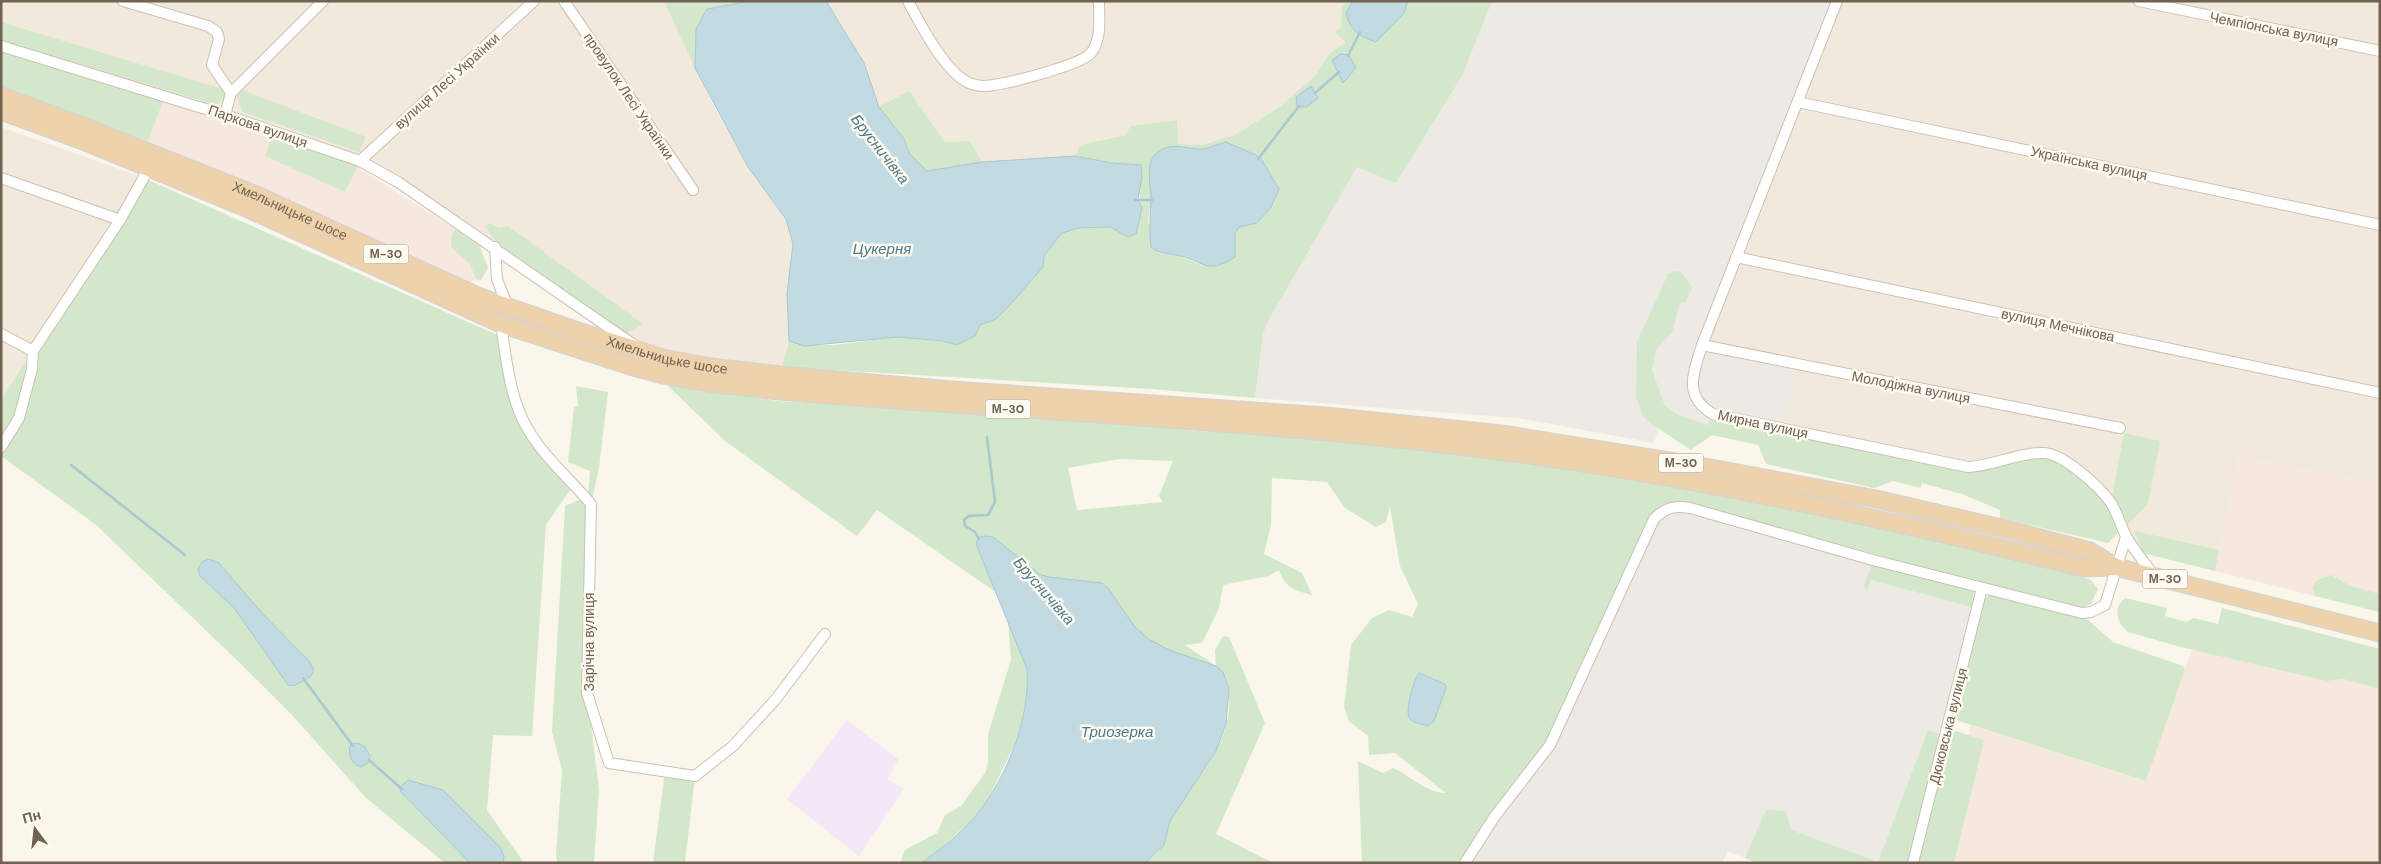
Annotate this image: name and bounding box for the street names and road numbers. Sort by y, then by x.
street label: Чемпіонська вулиця [2208,8,2340,50]
street label: вулиця Лесі Українки [391,29,503,133]
street label: провулок Лесі Українки [580,29,678,163]
street label: Паркова вулиця [206,101,310,151]
street label: Українська вулиця [2029,142,2149,184]
street label: Хмельницьке шосе [230,177,351,244]
road number: М-30 [364,244,408,264]
street label: вулиця Мечнікова [2000,304,2117,346]
street label: Хмельницьке шосе [604,332,729,378]
street label: Молодіжна вулиця [1850,367,1972,407]
road number: М-30 [986,399,1030,418]
street label: Мирна вулиця [1716,406,1810,442]
road number: М-30 [1658,453,1704,472]
road number: М-30 [2142,570,2188,588]
street label: Зарічна вулиця [580,592,598,692]
street label: Дюковська вулиця [1925,666,1971,786]

